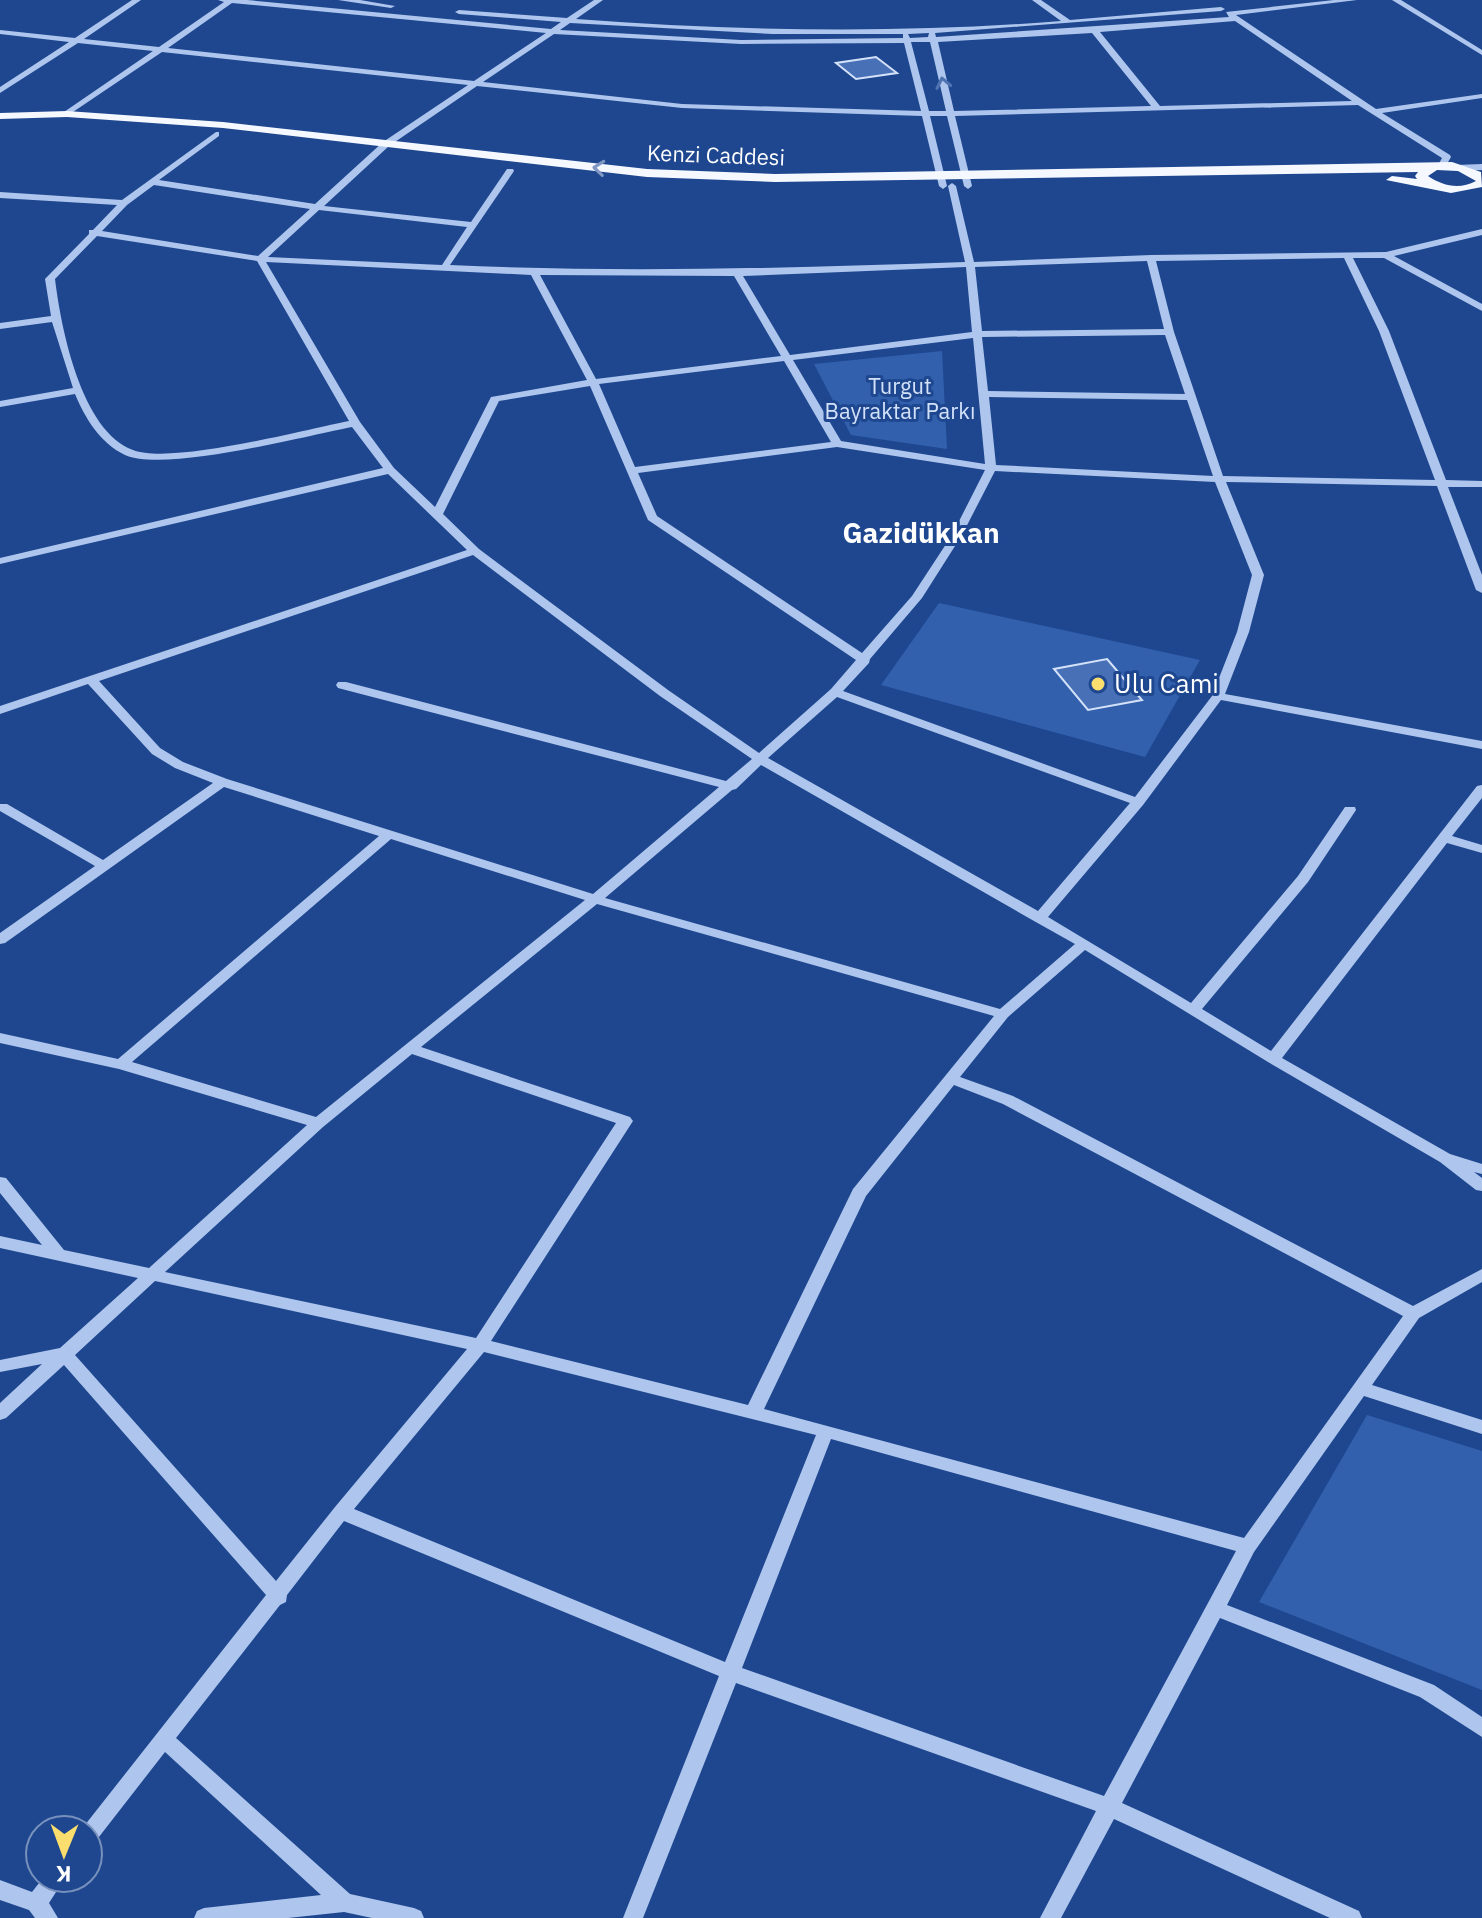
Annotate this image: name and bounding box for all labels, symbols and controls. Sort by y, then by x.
one-way arrow [935,76,952,90]
street label: Kenzi Caddesi [646,138,786,171]
one-way arrow [592,159,605,176]
park label: Turgut Bayraktar Parkı [825,371,975,425]
district label: Gazidükkan [842,514,1000,551]
place label: Ulu Cami [1114,666,1219,700]
marker: Ulu Cami [1089,675,1107,693]
north arrow [24,1814,104,1894]
text: K [55,1860,72,1889]

